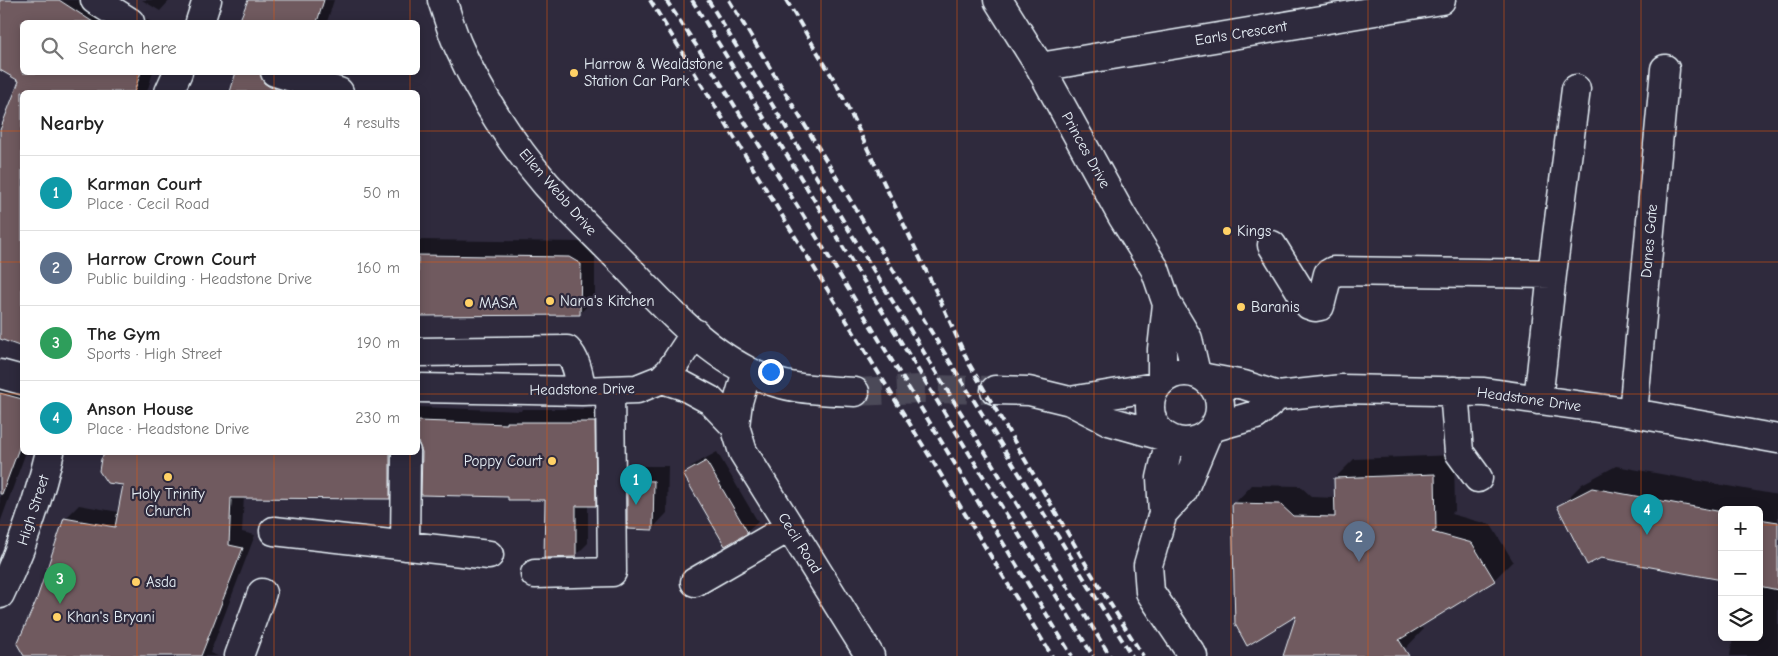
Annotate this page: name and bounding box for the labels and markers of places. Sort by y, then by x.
place label: Harrow & Wealdstone Station Car Park [584,55,724,90]
marker: Harrow & Wealdstone Station Car Park [568,67,580,79]
place label: Kings [1237,222,1271,240]
marker: Kings [1221,225,1233,237]
place label: Nana's Kitchen [560,292,655,310]
place label: MASA [479,294,518,312]
marker: Nana's Kitchen [544,295,556,307]
marker: MASA [463,297,475,309]
place label: Baranis [1251,298,1299,316]
marker: Baranis [1235,301,1247,313]
place label: Poppy Court [464,452,543,470]
marker: Poppy Court [546,455,558,467]
pin: 1 [620,464,652,505]
marker: Holy Trinity Church [162,471,174,483]
place label: Holy Trinity Church [131,485,205,520]
pin: 4 [1631,494,1663,535]
pin: 2 [1343,521,1375,562]
pin: 3 [44,563,76,604]
place label: Asda [146,573,177,591]
marker: Asda [130,576,142,588]
place label: Khan's Bryani [67,608,155,626]
marker: Khan's Bryani [51,611,63,623]

